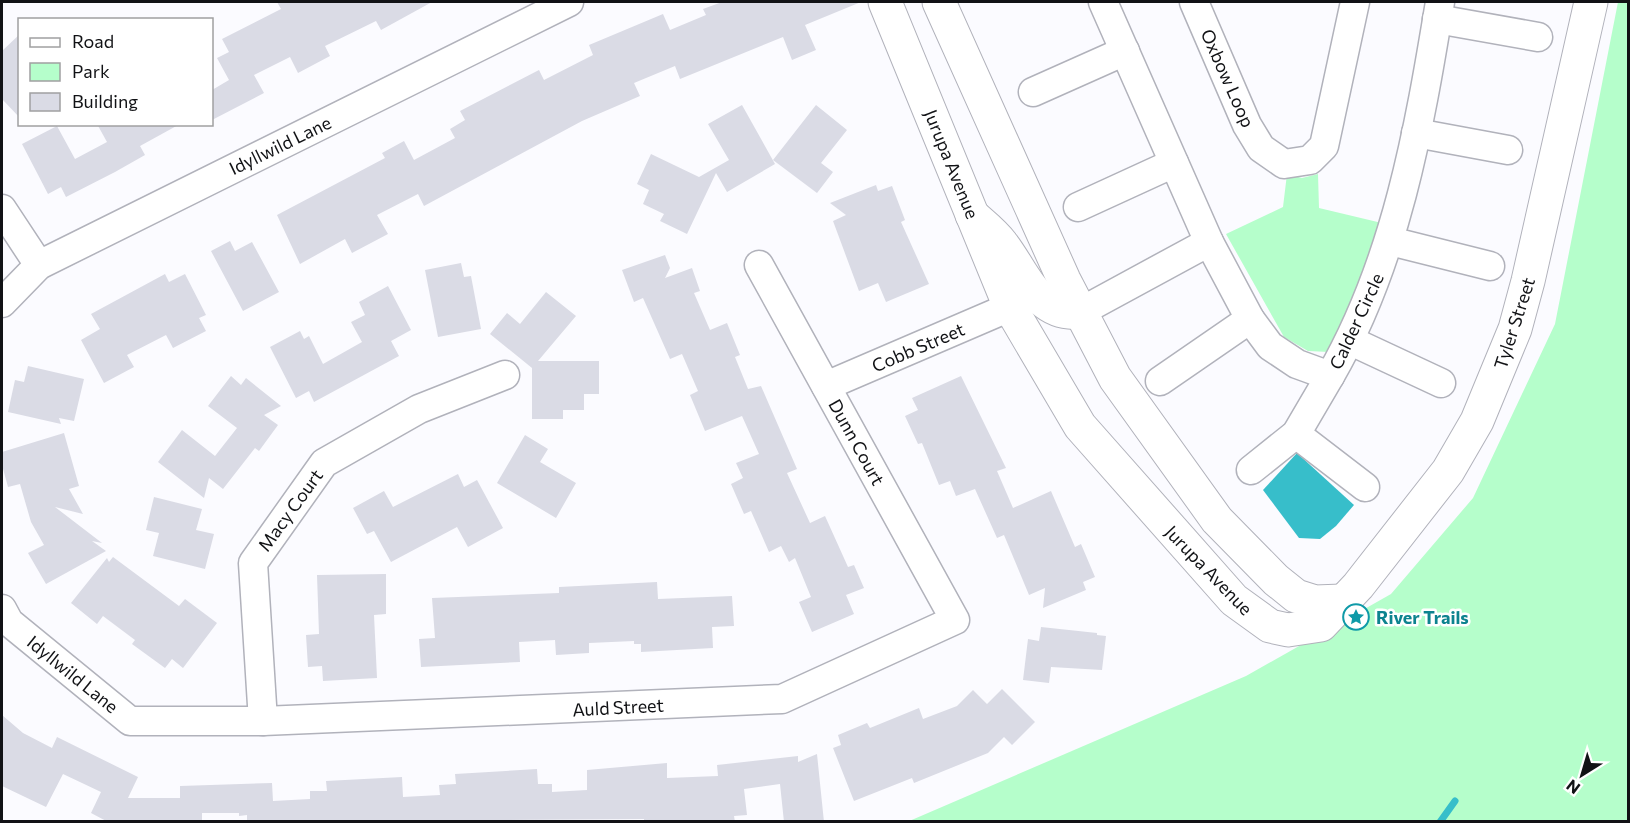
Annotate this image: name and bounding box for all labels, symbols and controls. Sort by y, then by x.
legend [18,18,213,126]
street label: Oxbow Loop [1196,25,1260,131]
text: Road [72,30,114,52]
text: Park [72,60,110,82]
text: Building [72,90,138,112]
street label: Jurupa Avenue [920,106,984,222]
street label: Idyllwild Lane [225,111,335,179]
street label: Calder Circle [1324,269,1388,373]
street label: Tyler Street [1489,274,1539,372]
street label: Cobb Street [868,318,968,376]
street label: Dunn Court [824,395,890,489]
street label: Macy Court [253,465,327,555]
street label: Jurupa Avenue [1161,521,1257,619]
place icon: River Trails [1341,602,1371,632]
place label: River Trails [1376,606,1469,628]
street label: Idyllwild Lane [23,631,123,717]
street label: Auld Street [572,694,664,720]
north arrow [1552,745,1612,805]
text: N [1562,776,1583,799]

